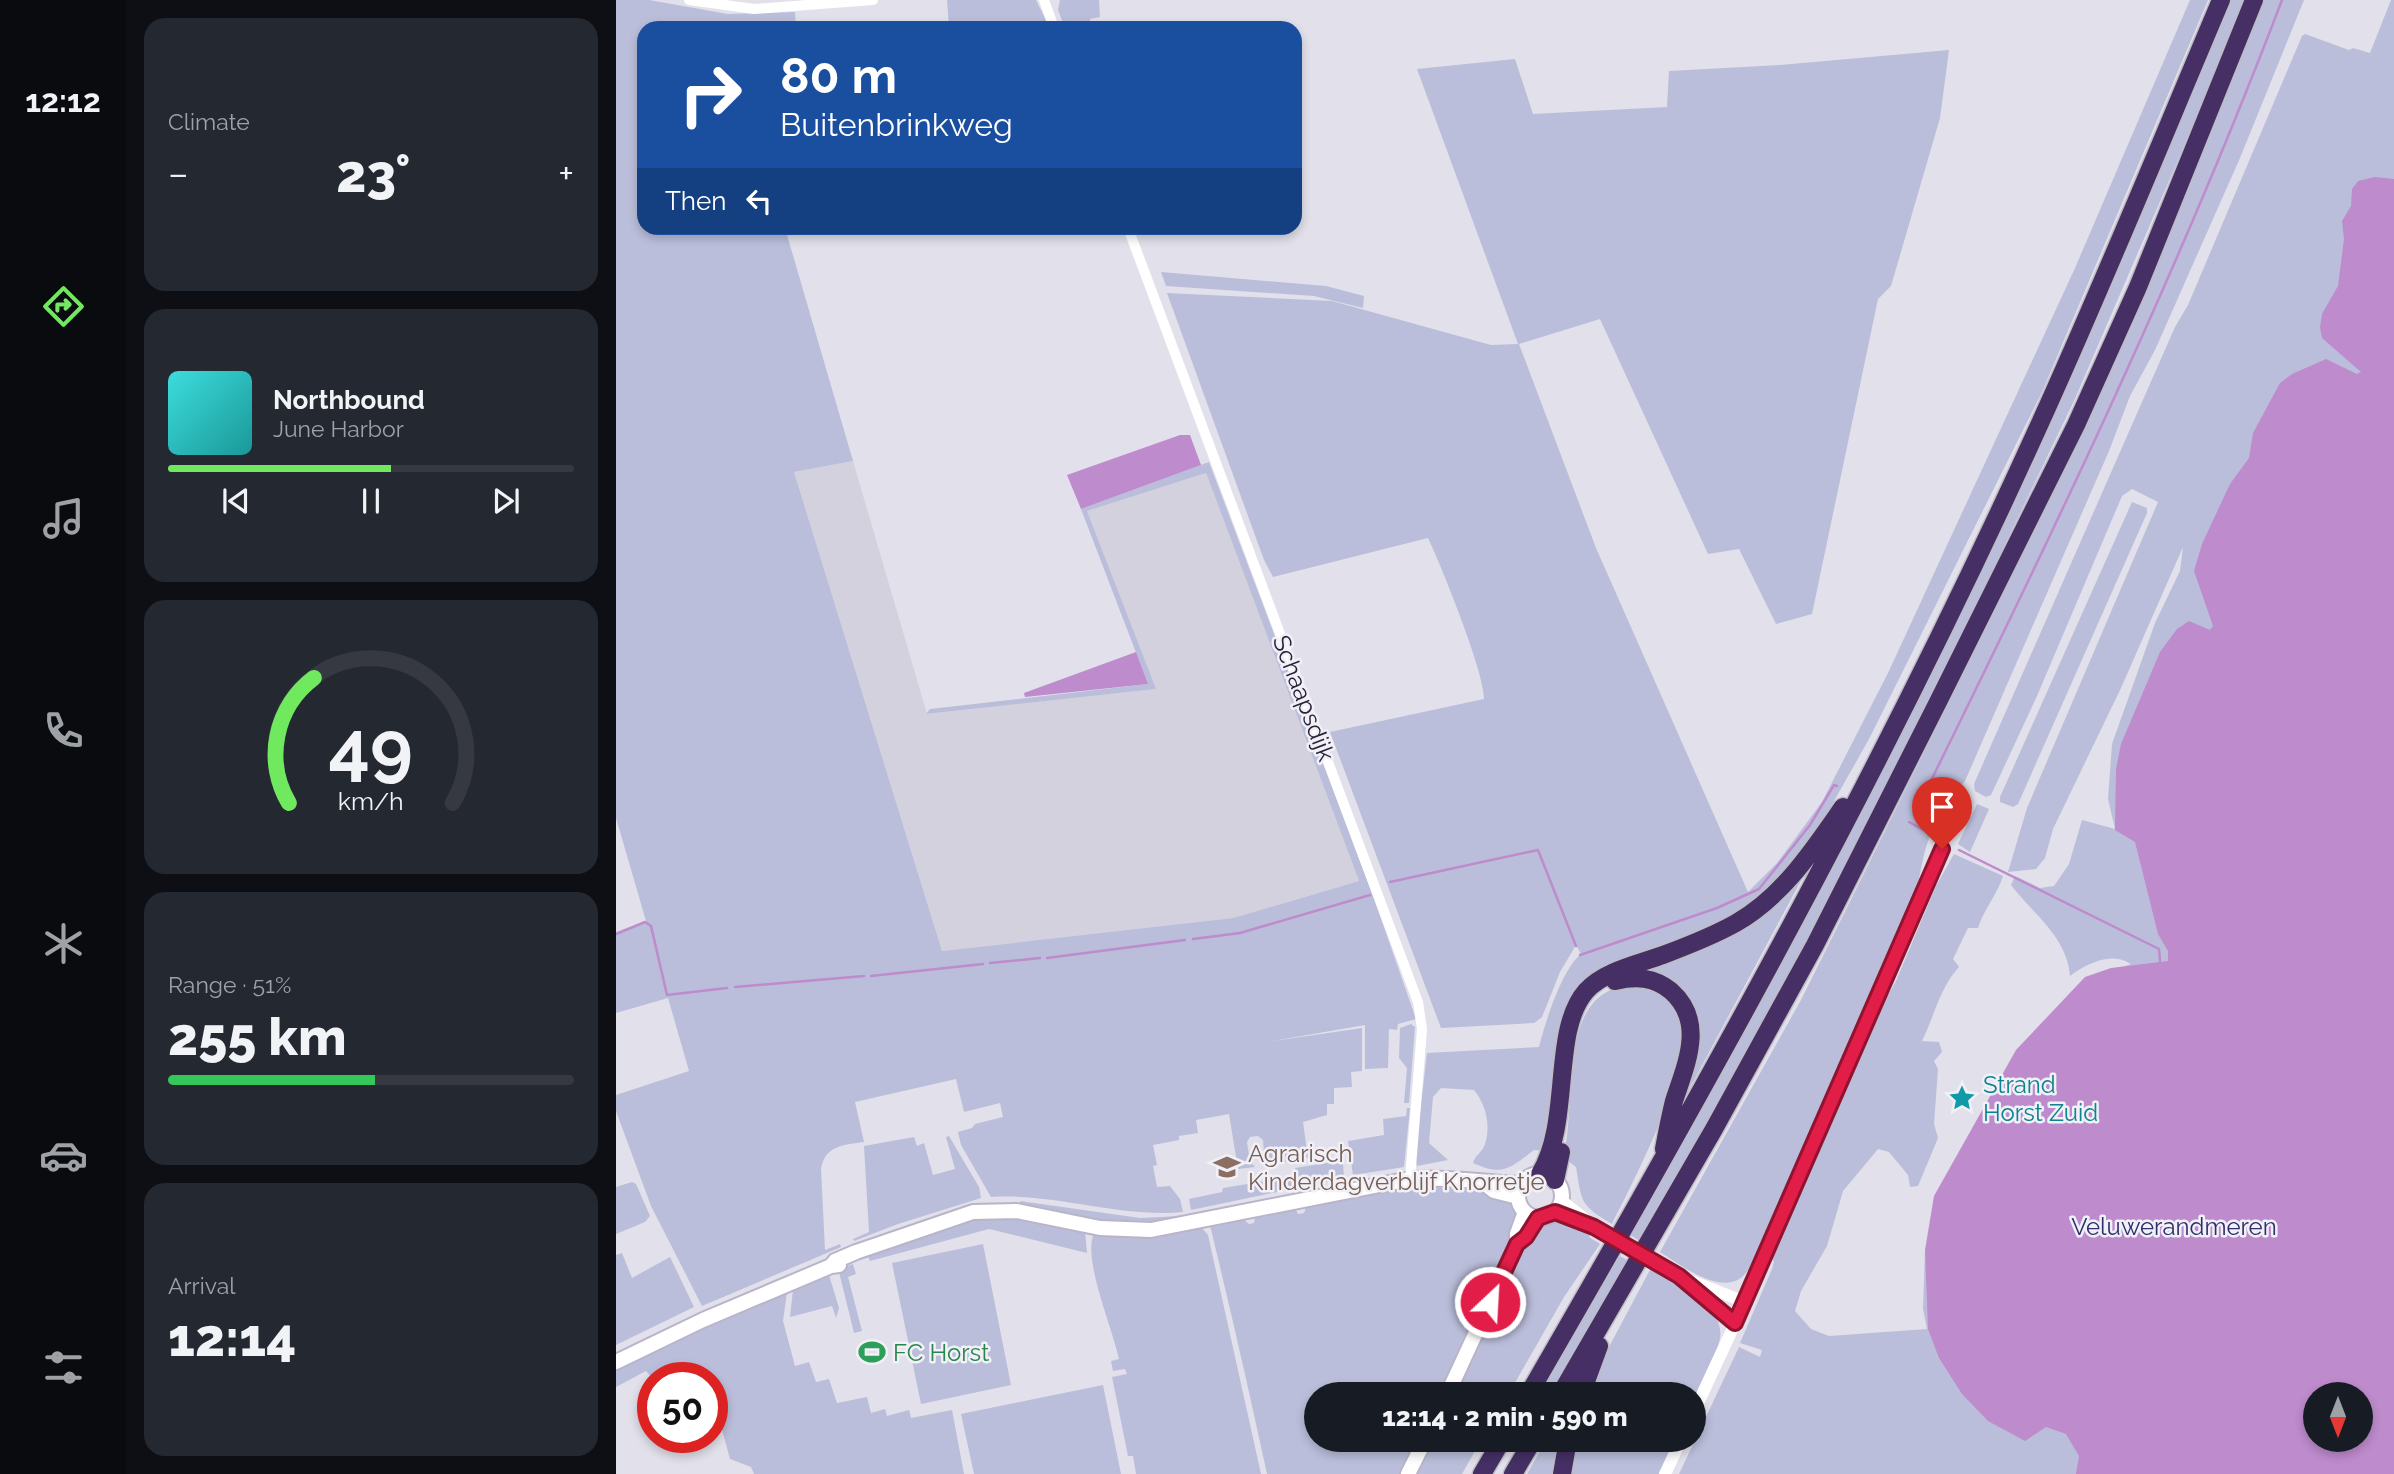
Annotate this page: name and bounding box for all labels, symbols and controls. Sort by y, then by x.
text: 80 m [780,47,897,104]
icon: right [665,49,756,140]
text: 12:12 [25,82,101,119]
text: Buitenbrinkweg [780,106,1013,143]
text: Climate [168,108,250,135]
text: 23° [336,143,410,204]
text: − [168,151,188,196]
text: + [558,151,574,196]
icon: left [740,182,778,220]
text: Then [665,186,726,216]
icon: directions [39,282,88,331]
text: Northbound [273,385,425,415]
text: June Harbor [273,415,404,442]
icon: previous [217,482,255,520]
icon: pause [352,482,390,520]
icon: next [487,482,525,520]
icon: music [39,494,88,543]
street label: Schaapsdijk [1267,631,1341,765]
text: 49 [329,705,413,790]
icon: phone [39,706,88,755]
pin [1912,777,1972,849]
text: km/h [338,786,404,816]
icon: arrive [1923,788,1961,826]
icon: climate [39,919,88,968]
text: Range · 51% [168,971,291,998]
text: 255 km [168,1006,347,1067]
place label: Strand Horst Zuid [1983,1070,2098,1127]
place icon: Strand Horst Zuid [1947,1083,1977,1113]
icon: car [39,1131,88,1180]
place label: Agrarisch Kinderdagverblijf Knorretje [1248,1139,1545,1196]
school or university icon: Agrarisch Kinderdagverblijf Knorretje [1212,1152,1242,1182]
park label: Veluwerandmeren [2071,1212,2277,1241]
position arrow [1453,1265,1527,1339]
text: Arrival [168,1272,235,1299]
text: 12:14 [168,1307,296,1368]
sports icon: FC Horst [857,1337,887,1367]
place label: FC Horst [893,1338,989,1367]
icon: filters [39,1343,88,1392]
speed limit sign: 50 [637,1362,728,1453]
north arrow [2303,1382,2373,1452]
map controls [2303,1382,2373,1452]
text: 12:14 · 2 min · 590 m [1382,1402,1628,1432]

